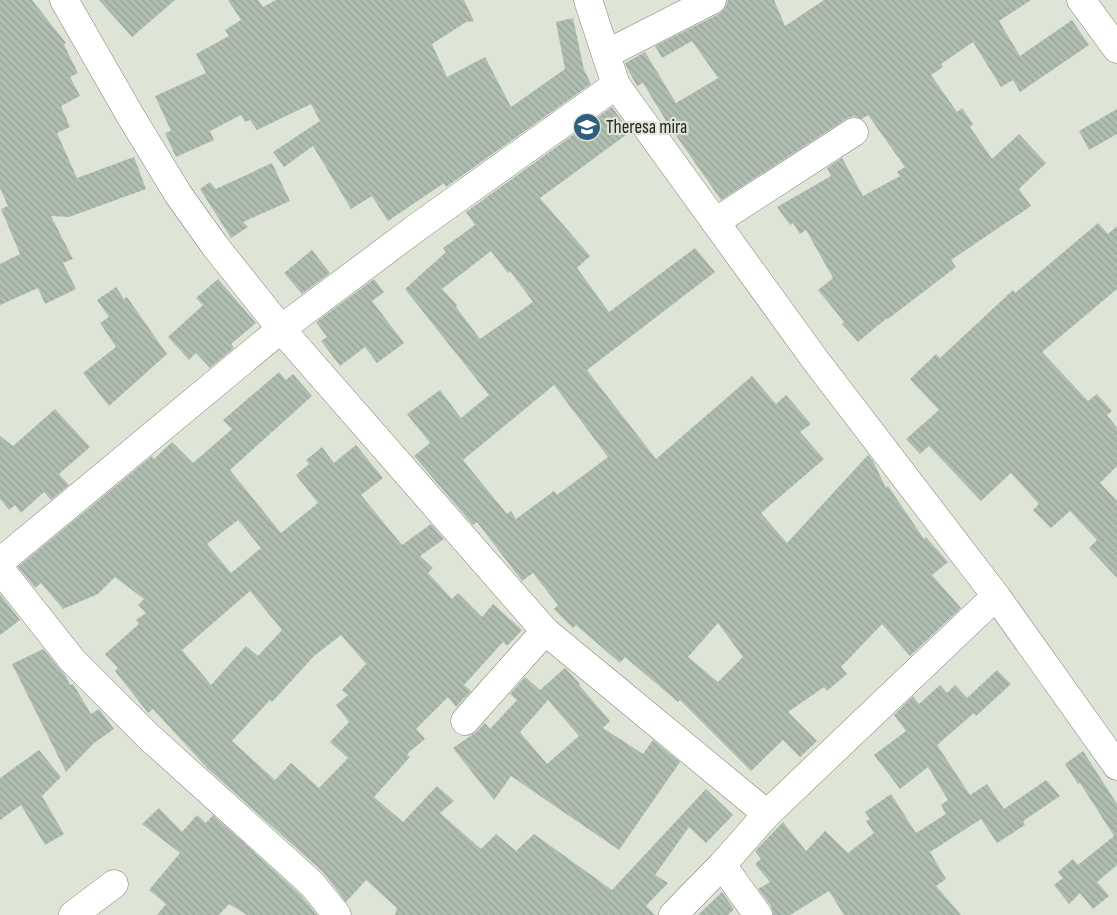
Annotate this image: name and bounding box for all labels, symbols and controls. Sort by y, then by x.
school or university icon: Theresa mira [572,112,602,142]
place label: Theresa mira [606,116,687,139]

